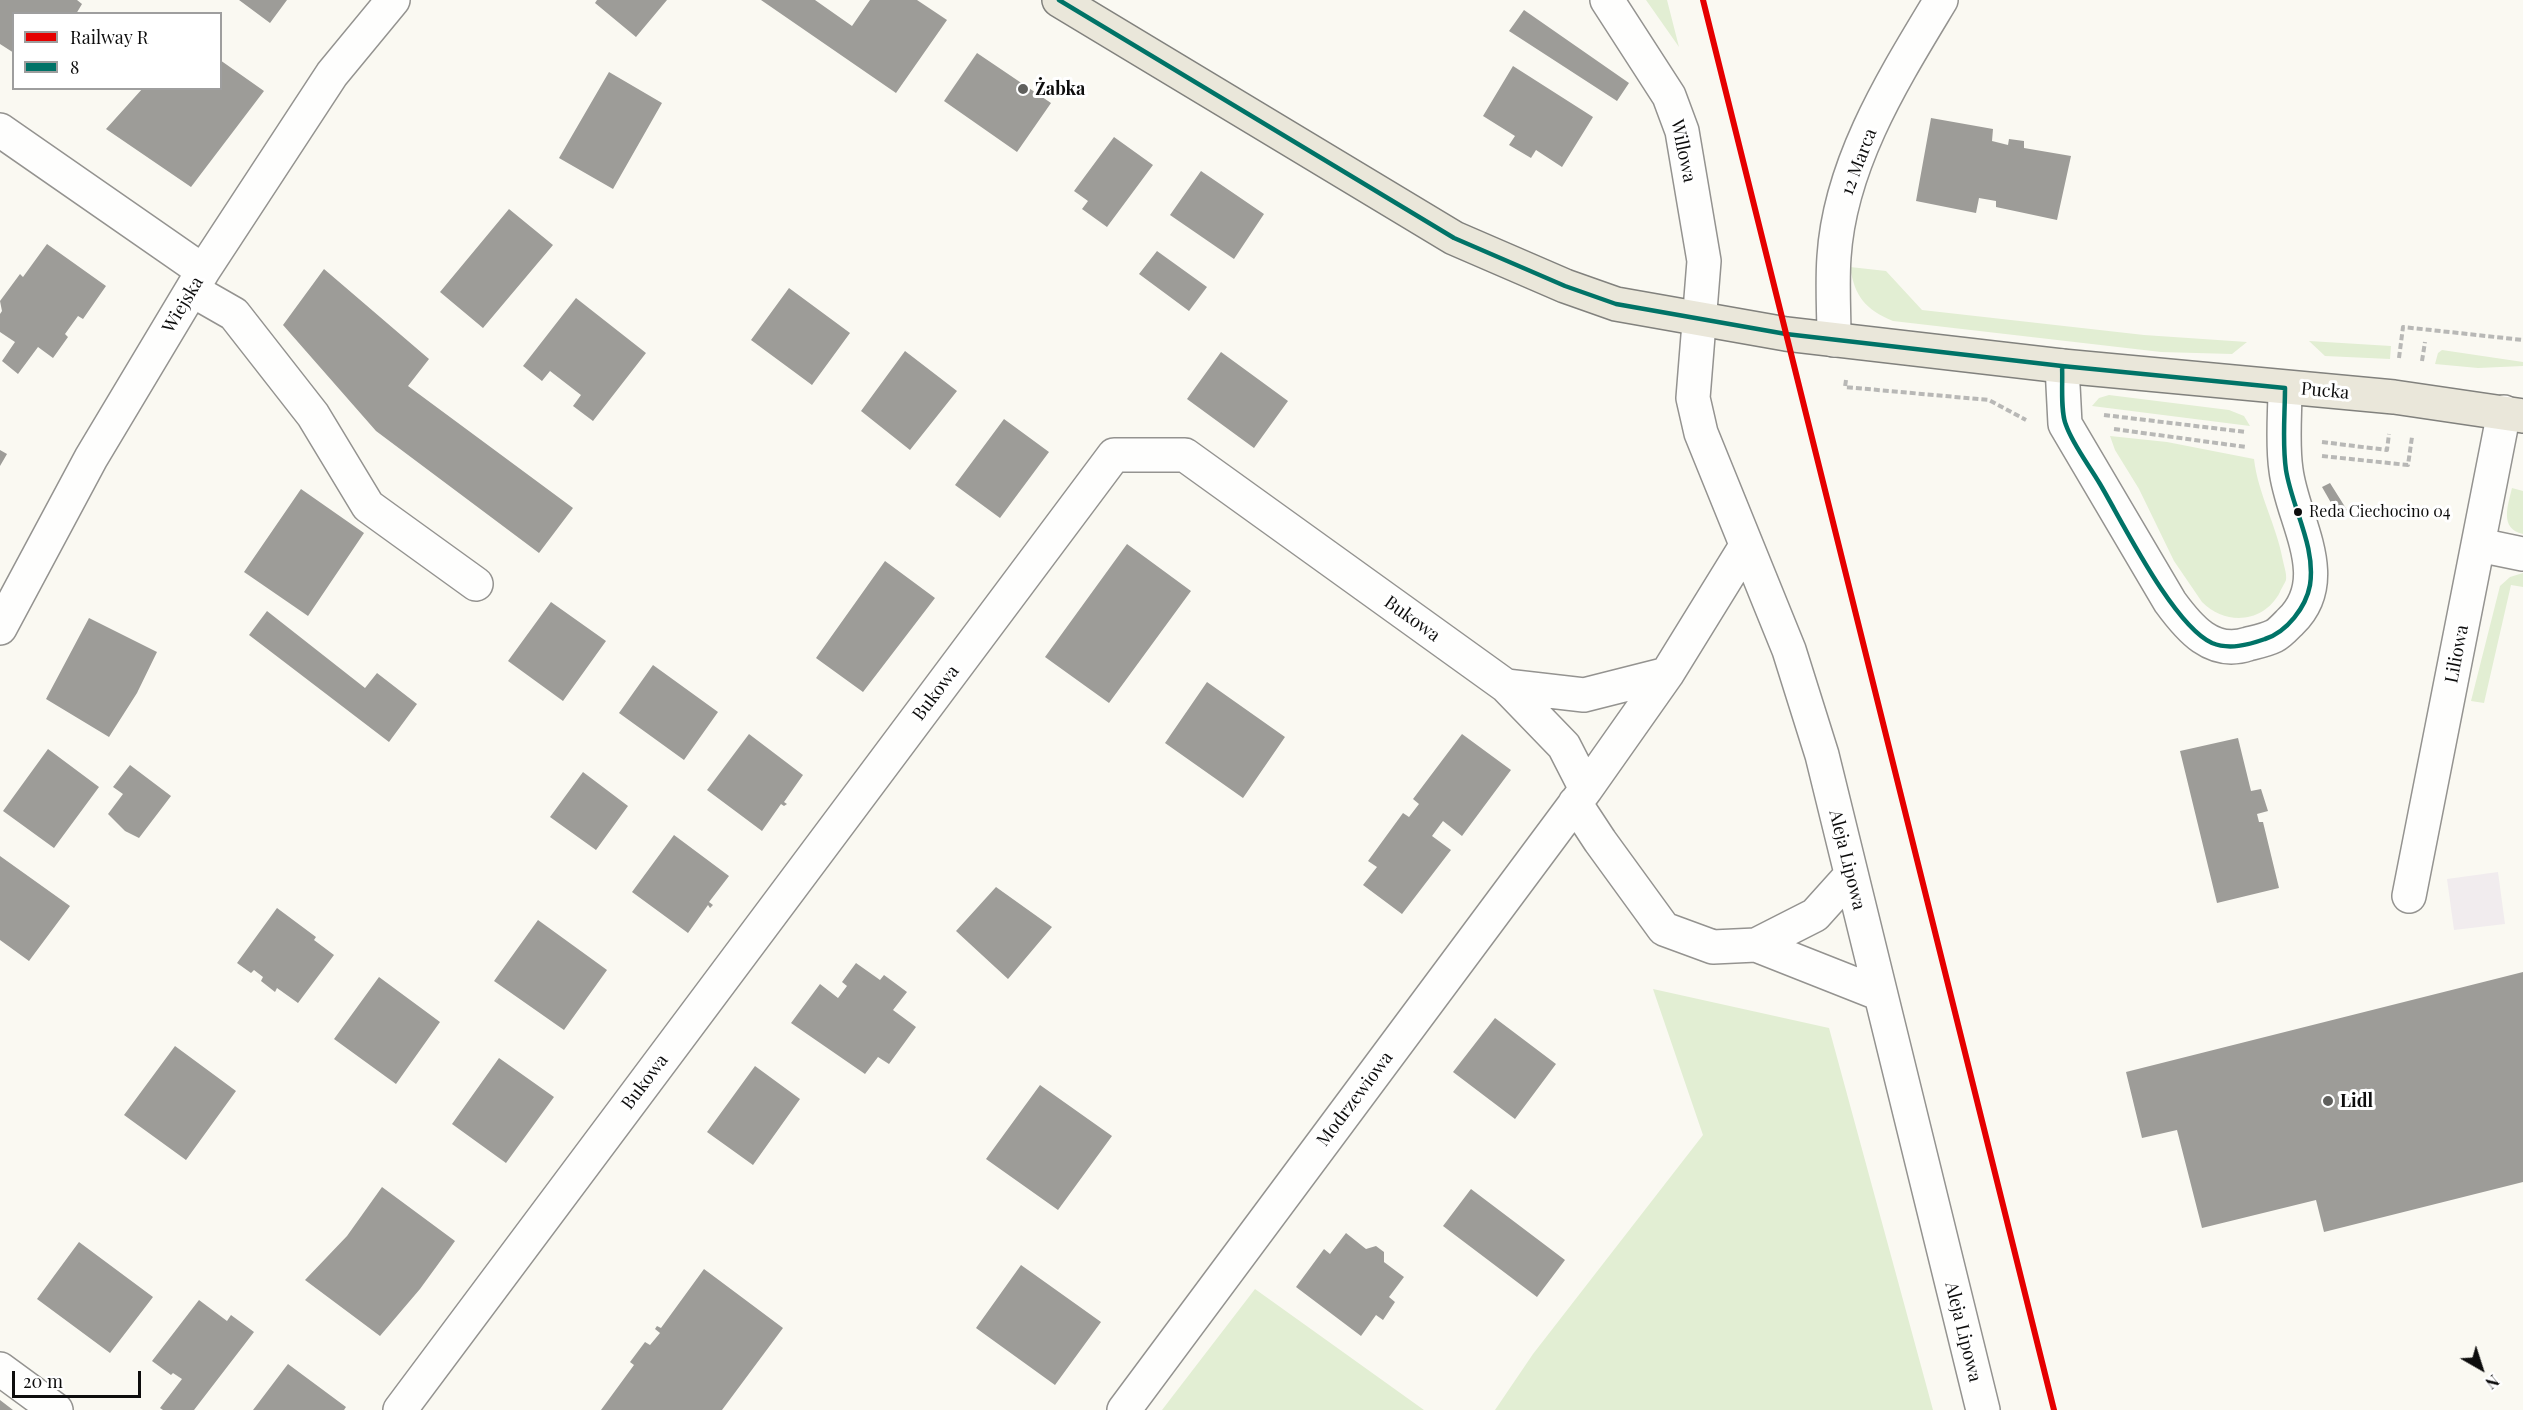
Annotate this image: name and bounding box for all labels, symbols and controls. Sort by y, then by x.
legend [12,12,222,90]
text: Railway R [70,25,148,49]
text: 8 [70,55,79,79]
place label: Żabka [1035,78,1085,100]
marker: Żabka [1016,82,1030,96]
street label: Willowa [1666,118,1700,184]
street label: 12 Marca [1836,126,1882,198]
street label: Wiejska [158,273,208,337]
street label: Pucka [2300,378,2350,404]
place label: Reda Ciechocino 04 [2309,502,2451,522]
marker: Reda Ciechocino 04 [2292,506,2304,518]
street label: Bukowa [1380,592,1444,646]
street label: Liliowa [2441,623,2473,685]
street label: Bukowa [908,661,964,725]
street label: Aleja Lipowa [1824,808,1870,912]
street label: Modrzewiowa [1312,1047,1398,1151]
street label: Bukowa [617,1050,673,1114]
place label: Lidl [2340,1090,2373,1112]
marker: Lidl [2321,1094,2335,1108]
street label: Aleja Lipowa [1940,1280,1986,1384]
north arrow [2451,1338,2511,1398]
scale bar [15,1359,144,1397]
text: 20 m [23,1369,63,1393]
text: N [2482,1371,2504,1394]

